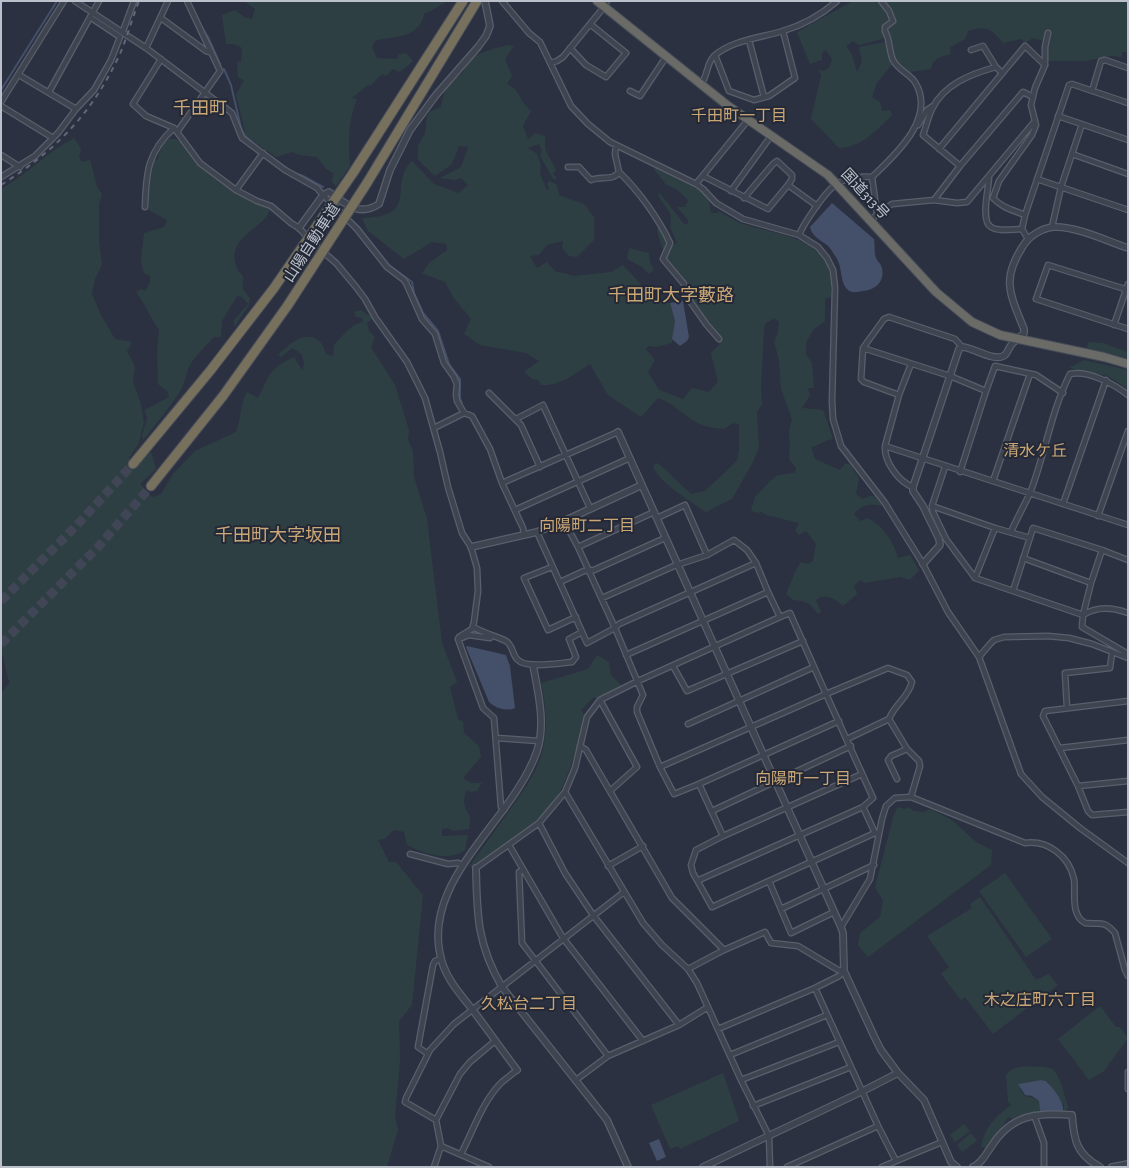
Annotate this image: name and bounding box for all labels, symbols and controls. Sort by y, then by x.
district label: 千田町 [173,98,227,120]
district label: 千田町一丁目 [691,106,787,126]
street label: 国道313号 [837,165,893,223]
street label: 山陽自動車道 [280,200,344,286]
district label: 千田町大字藪路 [608,285,734,307]
district label: 清水ケ丘 [1003,441,1067,461]
district label: 向陽町二丁目 [539,516,635,536]
district label: 千田町大字坂田 [215,525,341,547]
district label: 向陽町一丁目 [755,769,851,789]
district label: 木之庄町六丁目 [984,990,1096,1010]
district label: 久松台二丁目 [481,994,577,1014]

